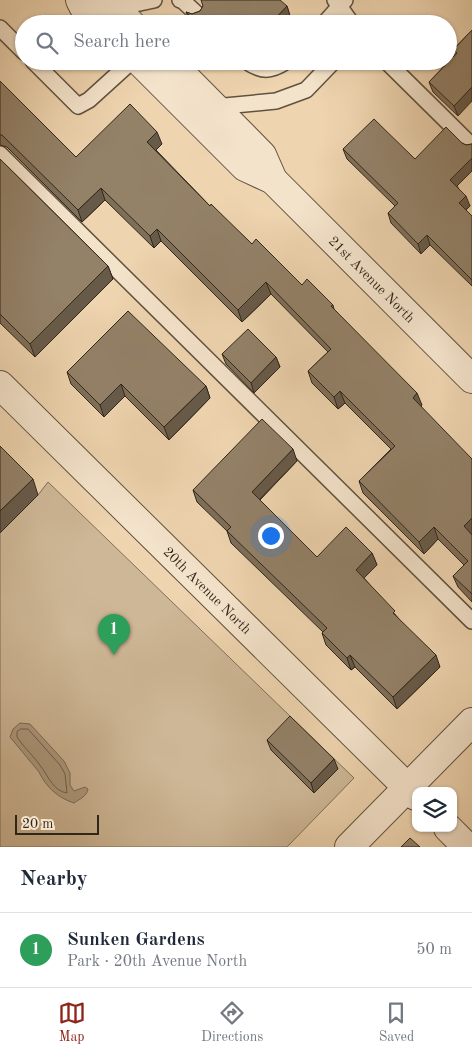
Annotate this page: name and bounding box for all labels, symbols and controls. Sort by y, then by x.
search box [15,15,457,70]
icon: search [33,29,61,57]
text: Search here [73,33,170,52]
street label: 21st Avenue North [326,234,418,326]
your location [258,523,284,549]
street label: 20th Avenue North [160,545,254,637]
pin: 1 [98,614,130,655]
map controls [412,787,457,832]
button: layers [412,787,457,832]
scale bar [15,812,99,835]
text: 20 m [22,817,53,831]
text: Nearby [20,869,88,890]
text: Sunken Gardens [67,931,205,950]
text: 1 [31,942,41,958]
text: 50 m [416,942,452,958]
text: Park · 20th Avenue North [67,954,247,970]
tab: Map [58,999,86,1046]
tab: Directions [201,999,263,1046]
tab: Saved [379,999,414,1046]

